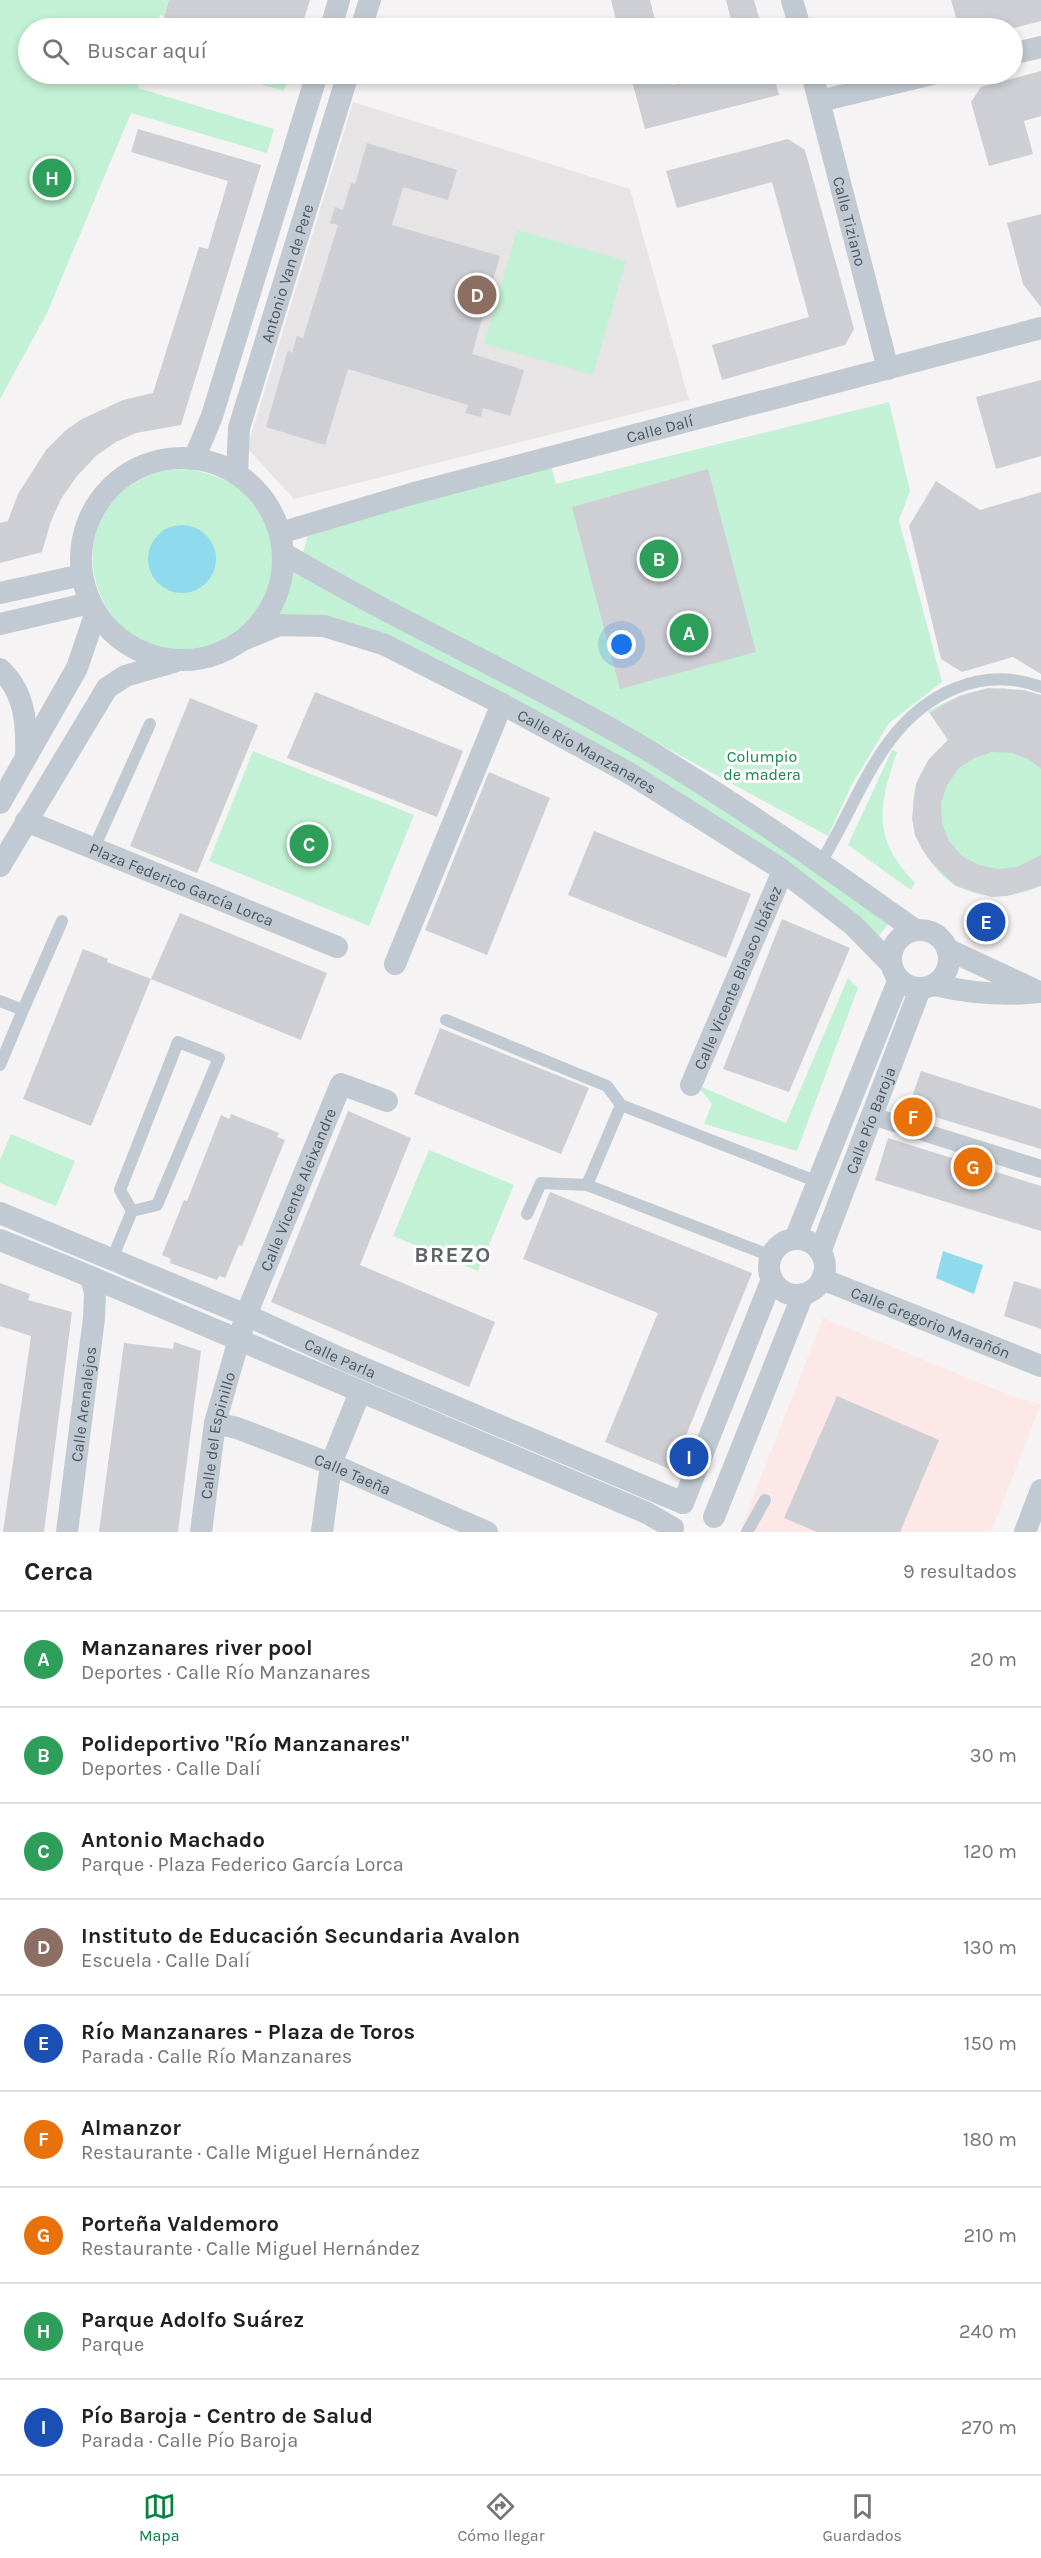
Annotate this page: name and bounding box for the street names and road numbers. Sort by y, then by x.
street label: Calle Tiziano [829,174,871,268]
street label: Antonio Van de Pere [256,202,317,345]
street label: Calle Dalí [624,410,695,446]
street label: Calle Río Manzanares [514,705,660,797]
street label: Plaza Federico García Lorca [87,838,277,930]
street label: Calle Vicente Blasco Ibáñez [689,883,785,1072]
street label: Calle Pío Baroja [841,1064,899,1176]
street label: Calle Vicente Aleixandre [256,1105,340,1274]
street label: Calle Gregorio Marañón [848,1282,1013,1362]
street label: Calle Parla [302,1334,379,1382]
street label: Calle Arenalejos [66,1345,100,1463]
street label: Calle del Espinillo [196,1370,239,1500]
street label: Calle Taeña [312,1449,394,1499]

